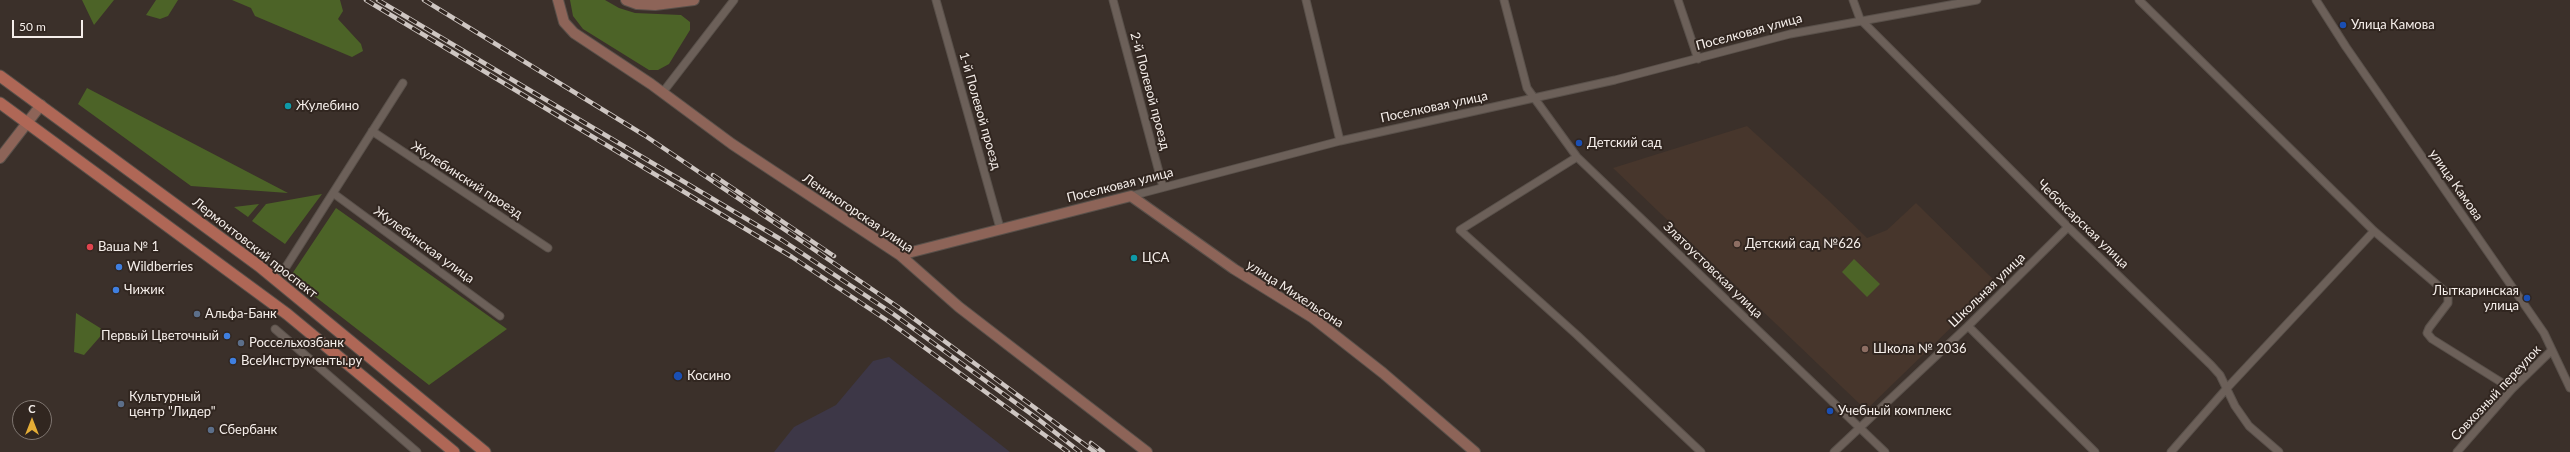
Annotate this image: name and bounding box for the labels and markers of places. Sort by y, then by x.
place label: Улица Камова [2351,17,2435,33]
marker: Улица Камова [2338,20,2348,30]
place label: Жулебино [296,98,359,114]
marker: Жулебино [283,101,293,111]
place label: Детский сад [1587,135,1662,151]
marker: Детский сад [1574,138,1584,148]
place label: Детский сад №626 [1745,236,1861,252]
place label: Ваша № 1 [98,239,159,255]
marker: Детский сад №626 [1732,239,1742,249]
marker: Ваша № 1 [85,242,95,252]
place label: ЦСА [1142,250,1169,266]
marker: ЦСА [1129,253,1139,263]
place label: Wildberries [127,259,193,275]
marker: Wildberries [114,262,124,272]
place label: Чижик [124,282,164,298]
place label: Лыткаринская улица [2433,283,2519,314]
marker: Чижик [111,285,121,295]
marker: Лыткаринская улица [2522,293,2532,303]
place label: Альфа-Банк [205,306,277,322]
marker: Альфа-Банк [192,309,202,319]
place label: Первый Цветочный [101,328,219,344]
marker: Первый Цветочный [222,331,232,341]
place label: Россельхозбанк [249,335,344,351]
marker: Россельхозбанк [236,338,246,348]
place label: Школа № 2036 [1873,341,1966,357]
marker: Школа № 2036 [1860,344,1870,354]
place label: ВсеИнструменты.ру [241,353,362,369]
marker: ВсеИнструменты.ру [228,356,238,366]
place label: Косино [687,368,731,384]
marker: Косино [672,370,684,382]
place label: Культурный центр "Лидер" [129,389,216,420]
marker: Культурный центр "Лидер" [116,399,126,409]
place label: Учебный комплекс [1838,403,1952,419]
marker: Учебный комплекс [1825,406,1835,416]
place label: Сбербанк [219,422,277,438]
marker: Сбербанк [206,425,216,435]

